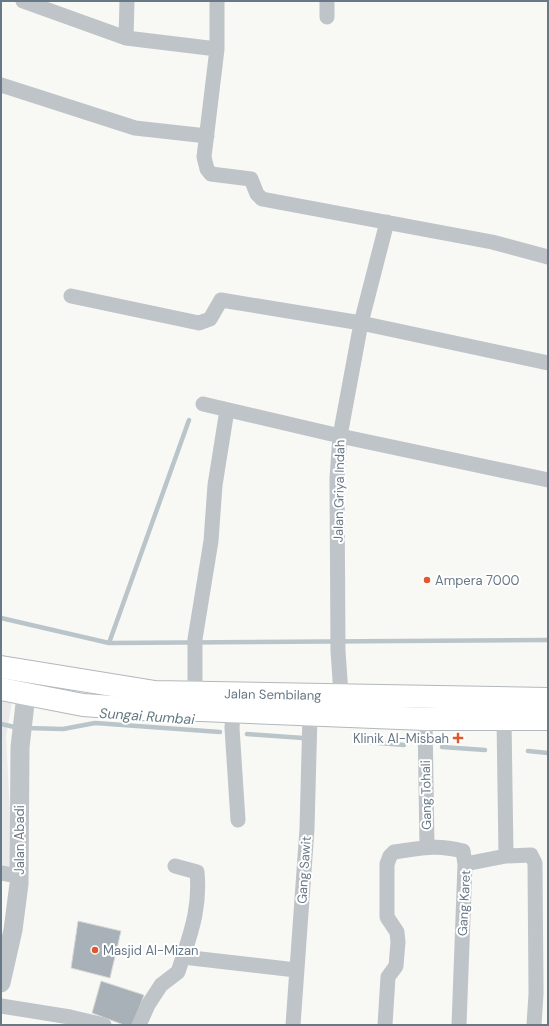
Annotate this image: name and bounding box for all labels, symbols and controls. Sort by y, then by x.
street label: Jalan Griya Indah [330,439,348,543]
place label: Ampera 7000 [435,572,520,589]
marker: Ampera 7000 [422,575,432,585]
street label: Jalan Sembilang [224,685,322,703]
water label: Sungai Rumbai [99,704,196,728]
place label: Klinik Al-Misbah [353,730,449,747]
marker: Klinik Al-Misbah [452,732,464,744]
street label: Gang Tohali [417,760,435,830]
street label: Jalan Abadi [11,805,28,875]
street label: Gang Sawit [293,836,315,904]
street label: Gang Karet [454,869,474,937]
place label: Masjid Al-Mizan [103,942,199,959]
marker: Masjid Al-Mizan [90,945,100,955]

